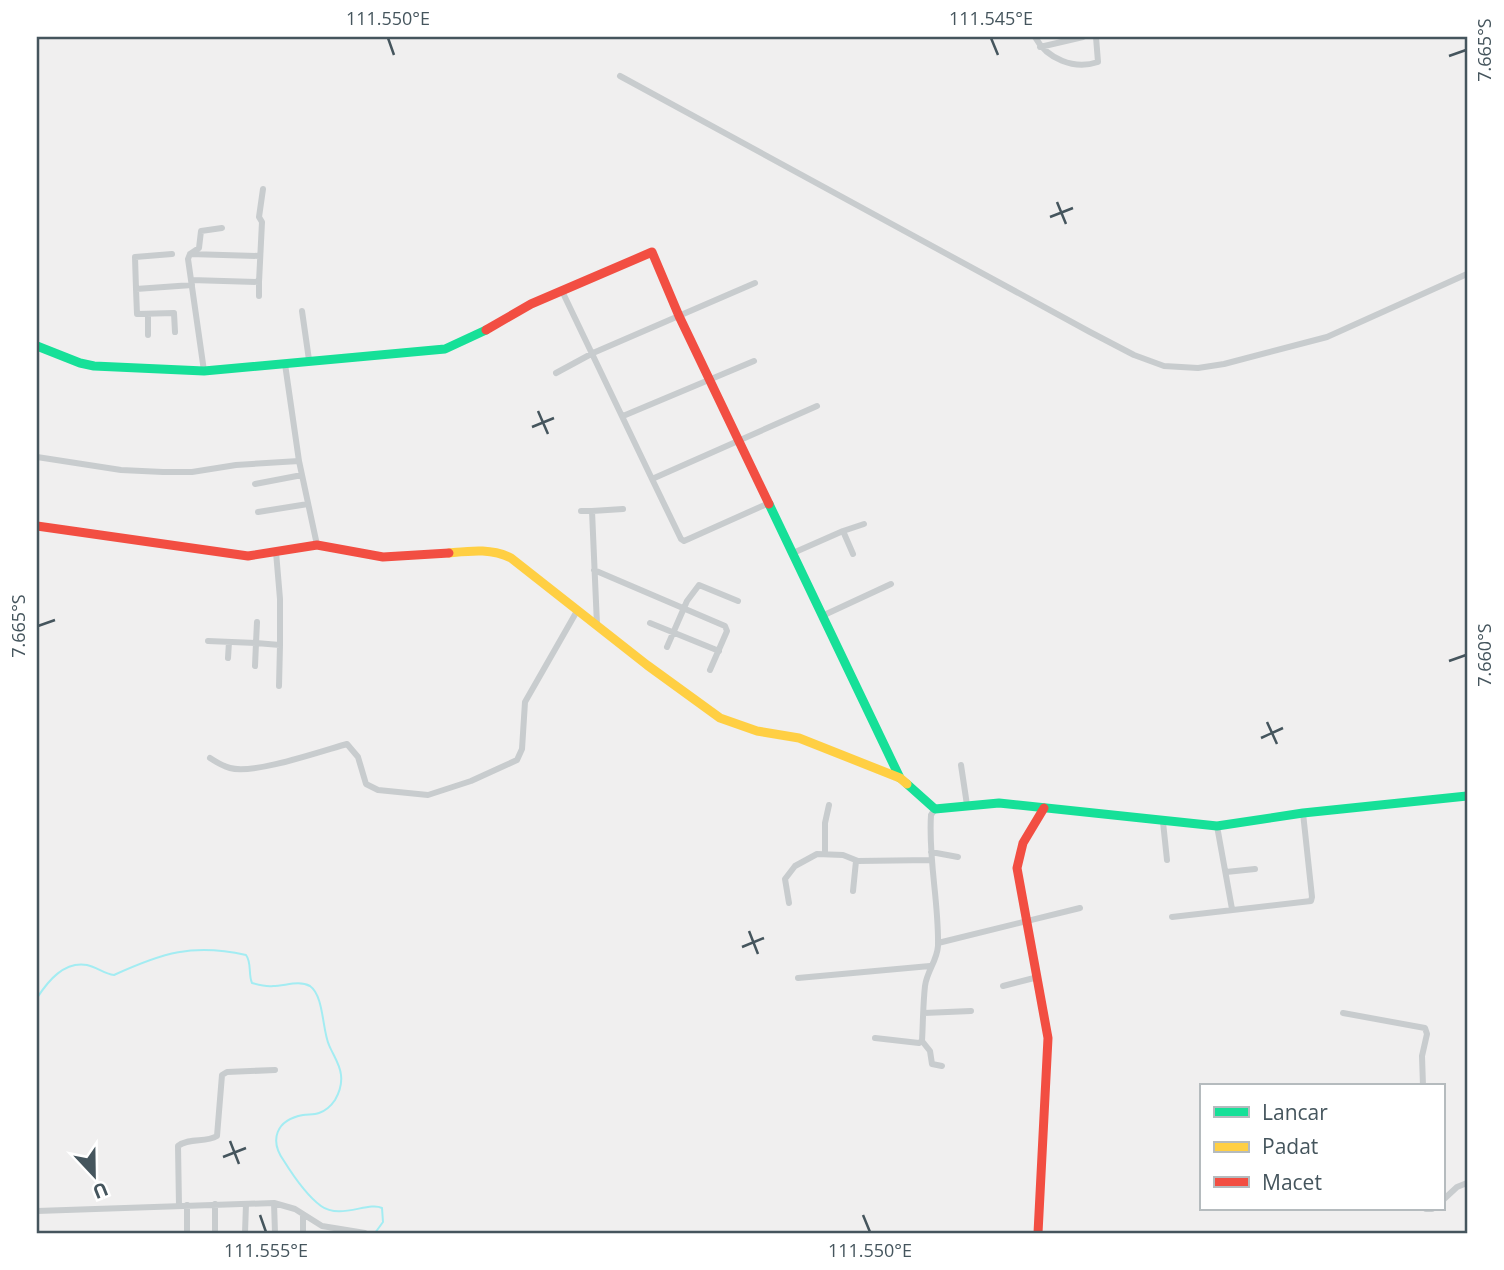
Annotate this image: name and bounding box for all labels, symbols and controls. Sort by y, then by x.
text: 111.550°E [346,6,430,30]
text: 111.545°E [949,6,1033,30]
text: 7.665°S [1472,18,1496,82]
text: 7.665°S [6,594,30,658]
text: 7.660°S [1472,623,1496,687]
legend [1200,1084,1444,1210]
text: Lancar [1262,1098,1328,1126]
text: Padat [1262,1132,1318,1160]
north arrow [60,1140,130,1210]
text: Macet [1262,1168,1322,1196]
text: U [89,1176,112,1206]
text: 111.555°E [224,1238,308,1262]
text: 111.550°E [828,1238,912,1262]

